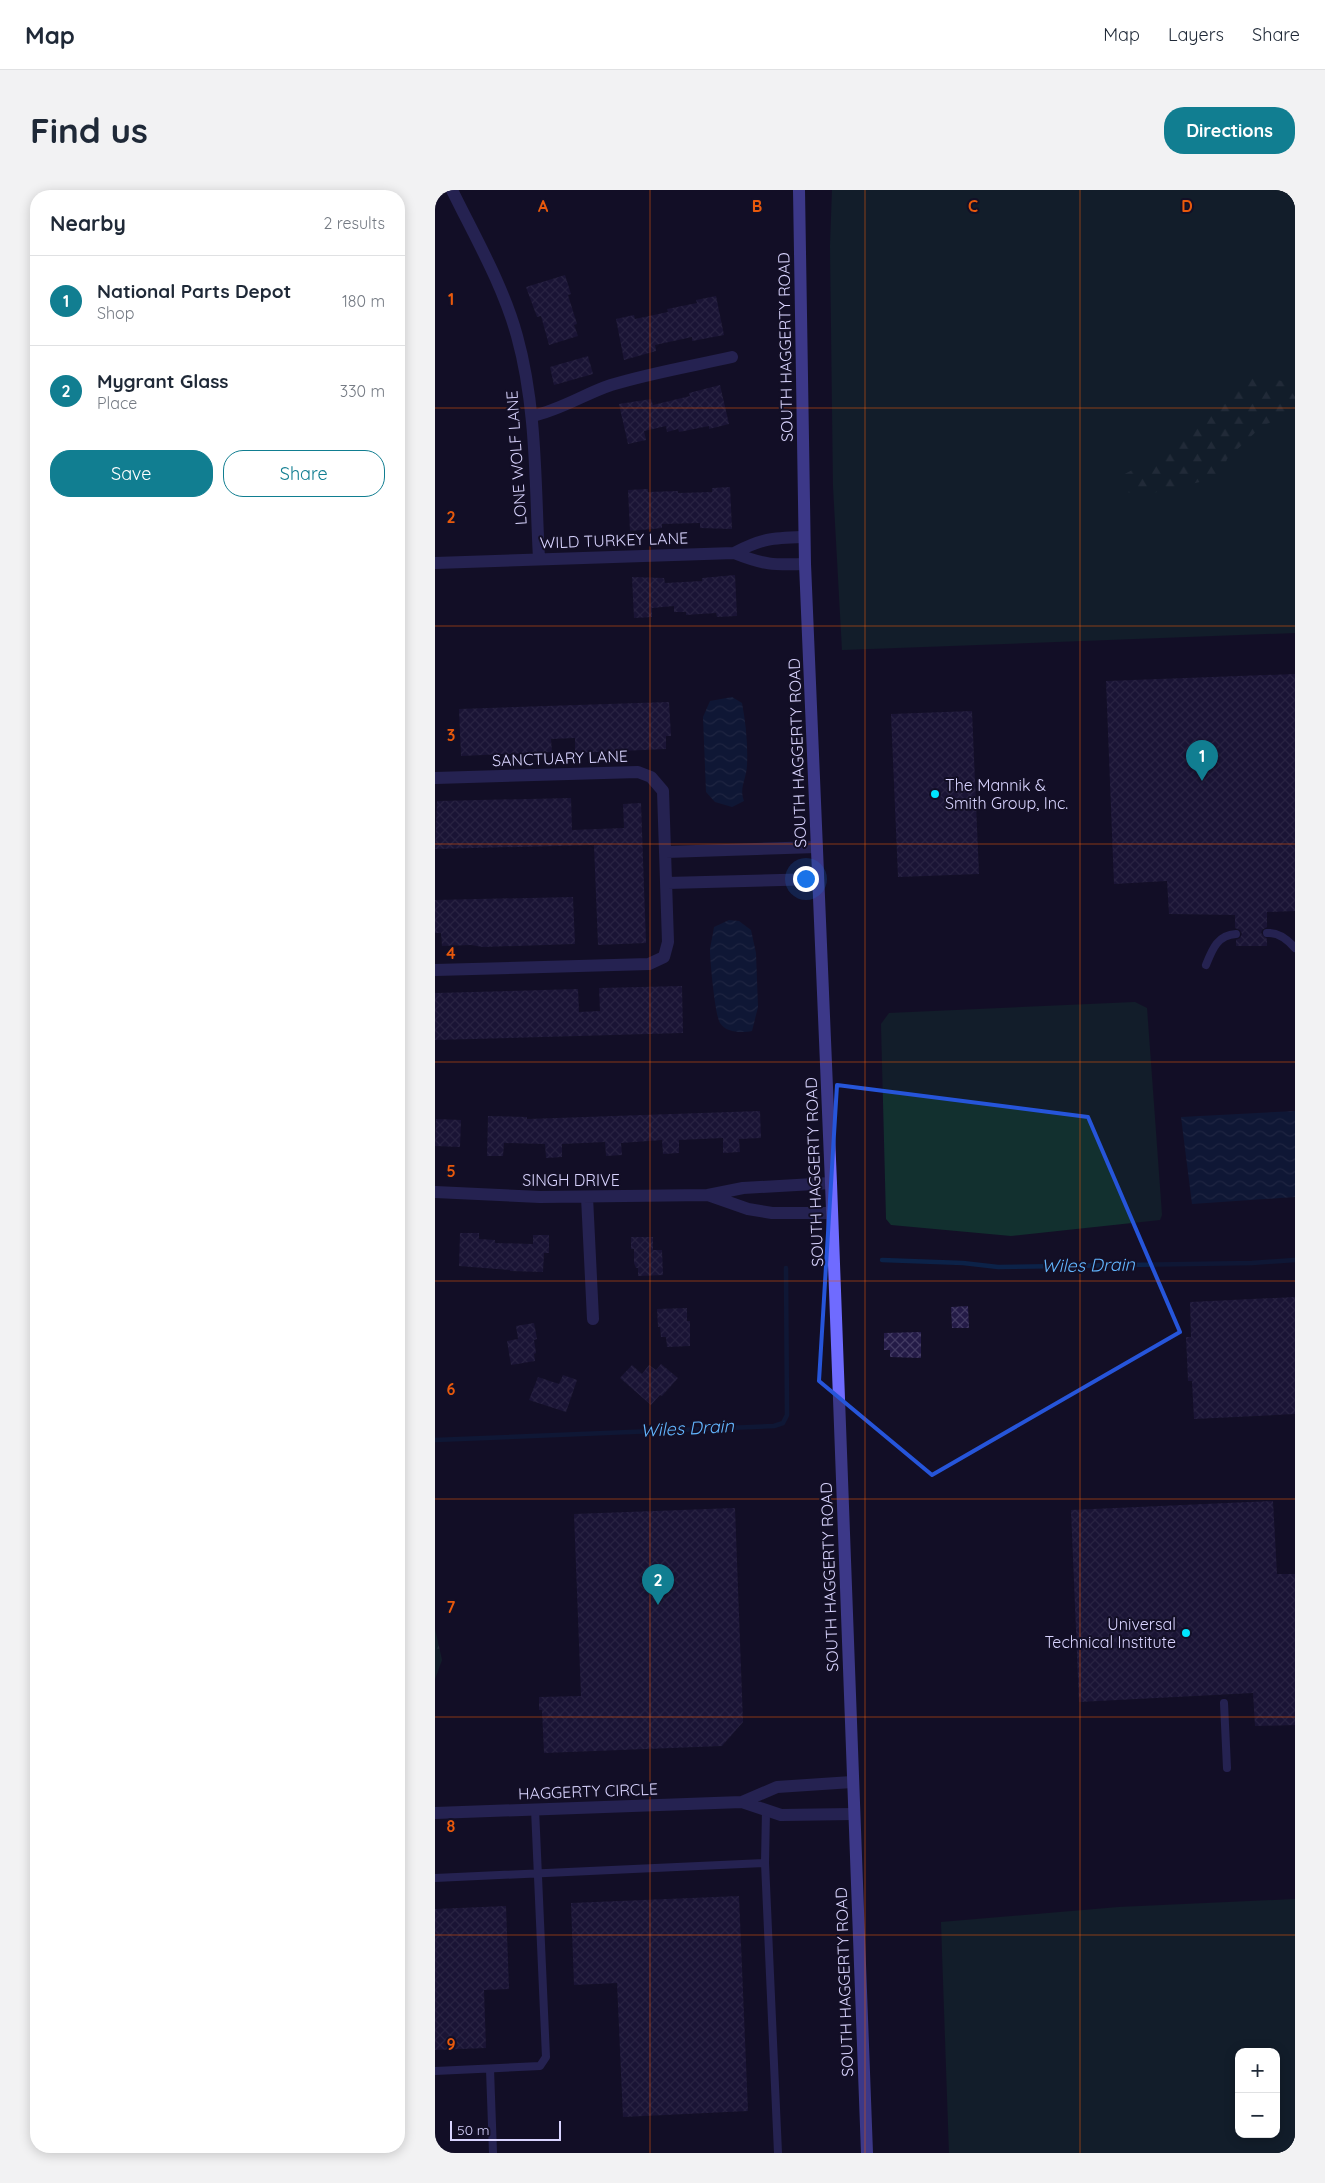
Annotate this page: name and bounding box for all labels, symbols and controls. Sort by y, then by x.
text: Map [25,20,75,50]
text: Map [1103,23,1140,46]
text: Layers [1168,23,1224,46]
text: Share [1252,23,1300,46]
button: Directions [1164,107,1295,154]
text: Find us [30,108,148,152]
text: A [538,196,549,216]
text: B [752,196,762,216]
text: C [968,196,978,216]
text: D [1181,196,1193,216]
text: Nearby [50,210,126,236]
text: 2 results [323,213,385,233]
street label: SOUTH HAGGERTY ROAD [773,252,797,442]
text: National Parts Depot [97,279,291,303]
text: 1 [448,289,454,309]
text: 1 [63,291,69,311]
text: 180 m [342,291,385,311]
text: Shop [97,303,134,323]
text: Mygrant Glass [97,369,229,393]
text: 2 [61,381,71,401]
text: 330 m [340,381,385,401]
street label: LONE WOLF LANE [501,390,531,526]
text: Place [97,393,137,413]
button: Save [50,450,213,497]
button: Share [223,450,385,497]
text: 2 [446,507,456,527]
street label: WILD TURKEY LANE [539,527,689,553]
street label: SOUTH HAGGERTY ROAD [784,658,810,848]
text: 3 [447,725,455,745]
pin: 1 [1186,740,1218,781]
street label: SANCTUARY LANE [492,746,628,770]
place label: The Mannik & Smith Group, Inc. [945,775,1068,813]
marker: The Mannik & Smith Group, Inc. [929,788,941,800]
your location [793,866,819,892]
text: 4 [446,943,456,963]
street label: SOUTH HAGGERTY ROAD [801,1077,827,1267]
text: 5 [446,1161,456,1181]
street label: SINGH DRIVE [522,1170,620,1190]
water label: Wiles Drain [1041,1253,1136,1277]
text: 6 [447,1379,456,1399]
water label: Wiles Drain [640,1414,735,1442]
street label: SOUTH HAGGERTY ROAD [816,1482,842,1672]
pin: 2 [642,1564,674,1605]
text: 7 [447,1597,456,1617]
place label: Universal Technical Institute [1045,1614,1176,1652]
marker: Universal Technical Institute [1180,1627,1192,1639]
street label: HAGGERTY CIRCLE [518,1779,658,1803]
text: 8 [447,1816,456,1836]
street label: SOUTH HAGGERTY ROAD [831,1887,857,2077]
text: 9 [446,2034,456,2054]
map controls [1235,2048,1280,2138]
button: + [1235,2048,1280,2093]
button: − [1235,2093,1280,2138]
scale bar [450,2118,561,2141]
text: 50 m [457,2121,490,2139]

